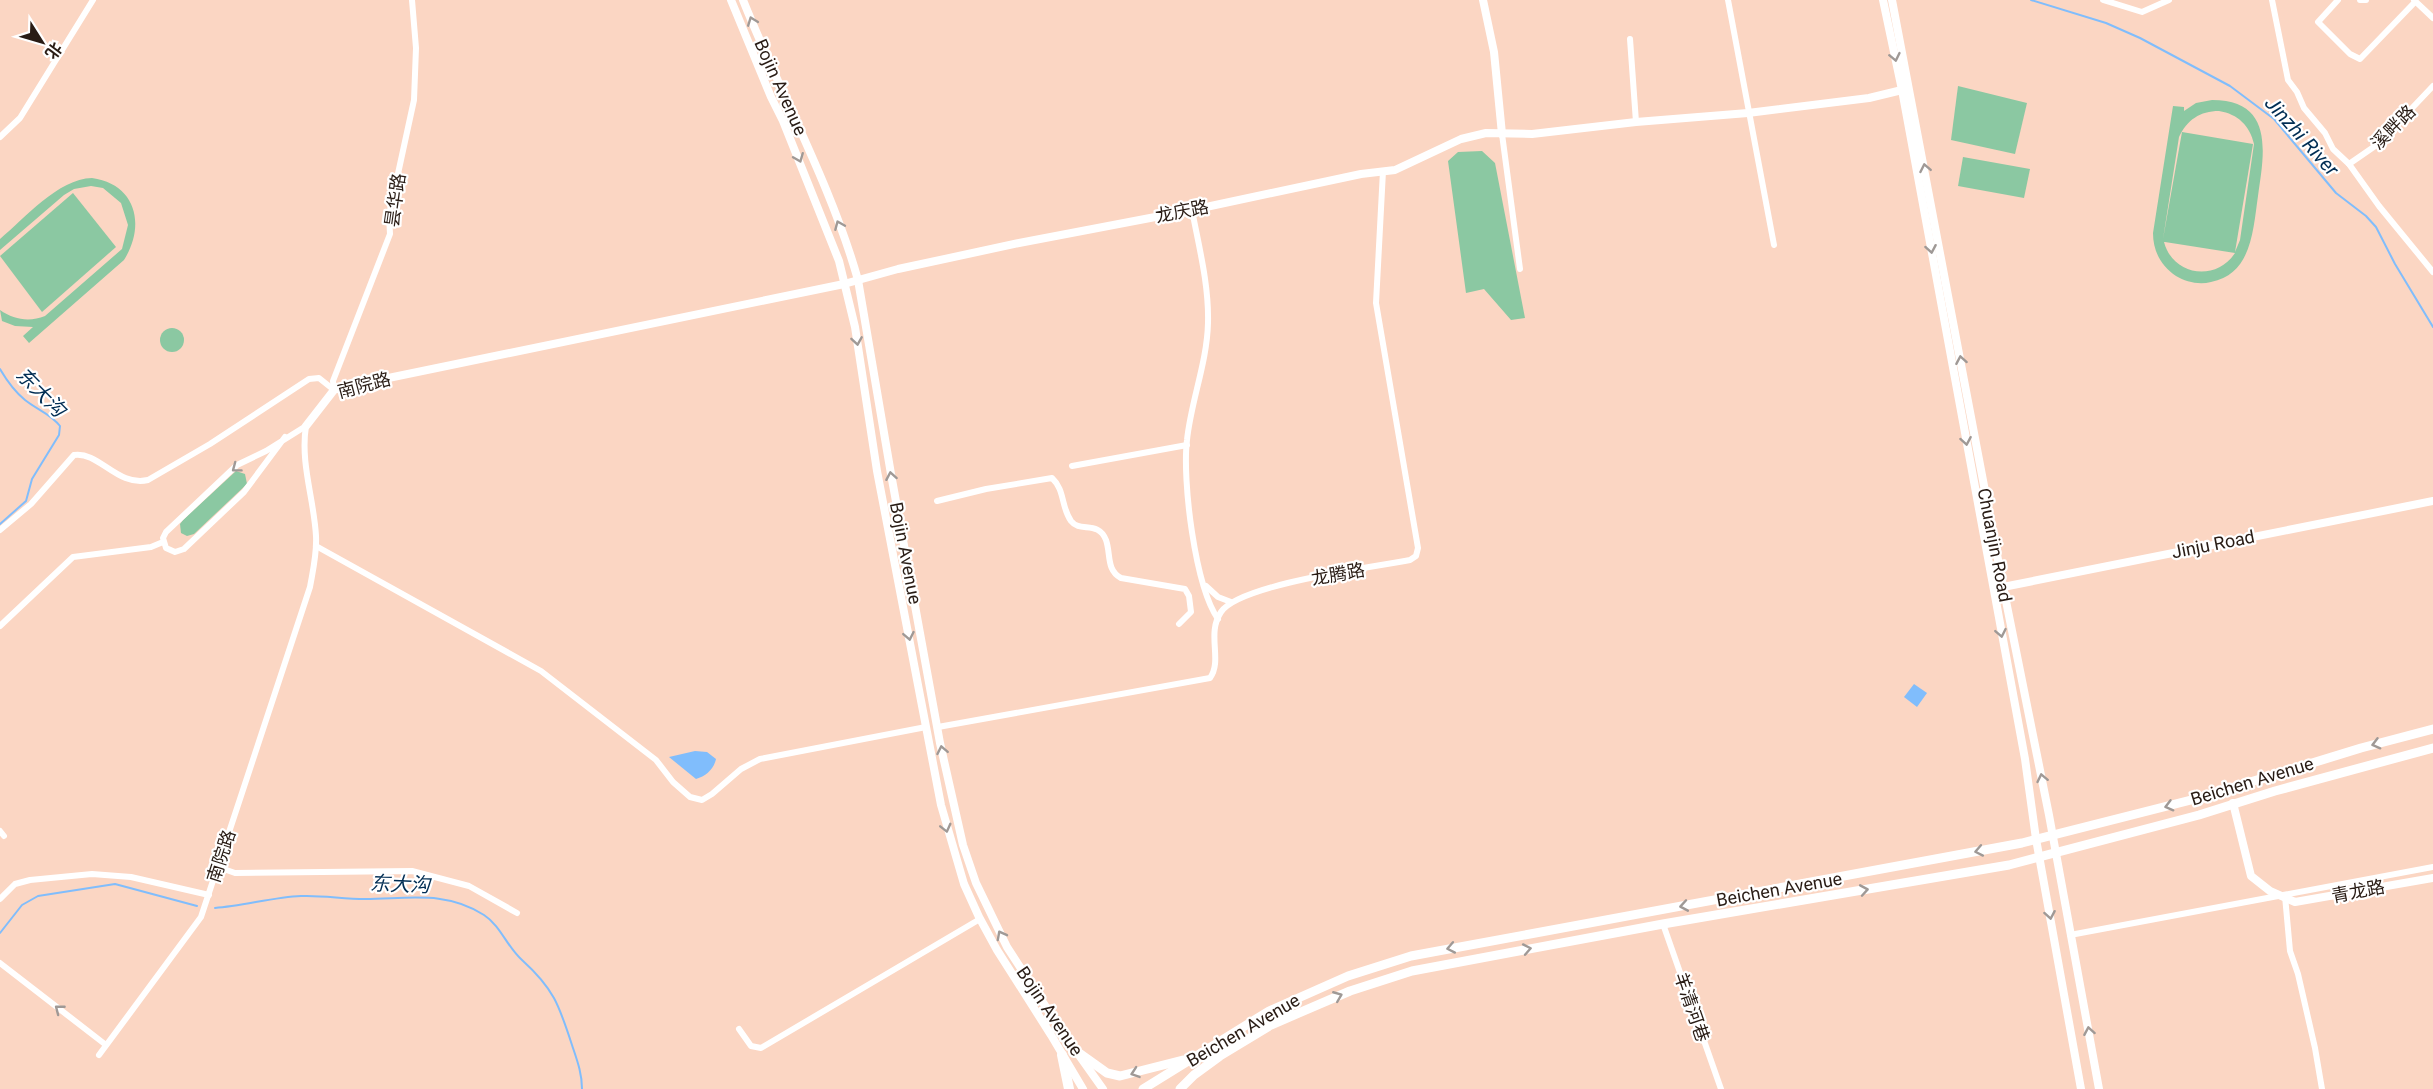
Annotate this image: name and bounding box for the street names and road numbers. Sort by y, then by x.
street label: Bojin Avenue [750,35,812,139]
street label: 溪畔路 [2366,100,2420,154]
street label: 昙华路 [381,172,409,228]
street label: 龙庆路 [1153,196,1211,226]
street label: 南院路 [335,368,393,402]
street label: Chuanjin Road [1974,486,2016,604]
street label: Bojin Avenue [886,500,926,606]
street label: Jinju Road [2170,526,2256,562]
street label: 龙腾路 [1310,559,1366,589]
street label: Beichen Avenue [2188,752,2316,810]
street label: 南院路 [203,827,239,885]
street label: Beichen Avenue [1714,868,1844,910]
street label: 青龙路 [2329,876,2387,906]
street label: Bojin Avenue [1012,962,1088,1060]
street label: 羊清河巷 [1670,970,1714,1044]
street label: Beichen Avenue [1183,989,1303,1071]

